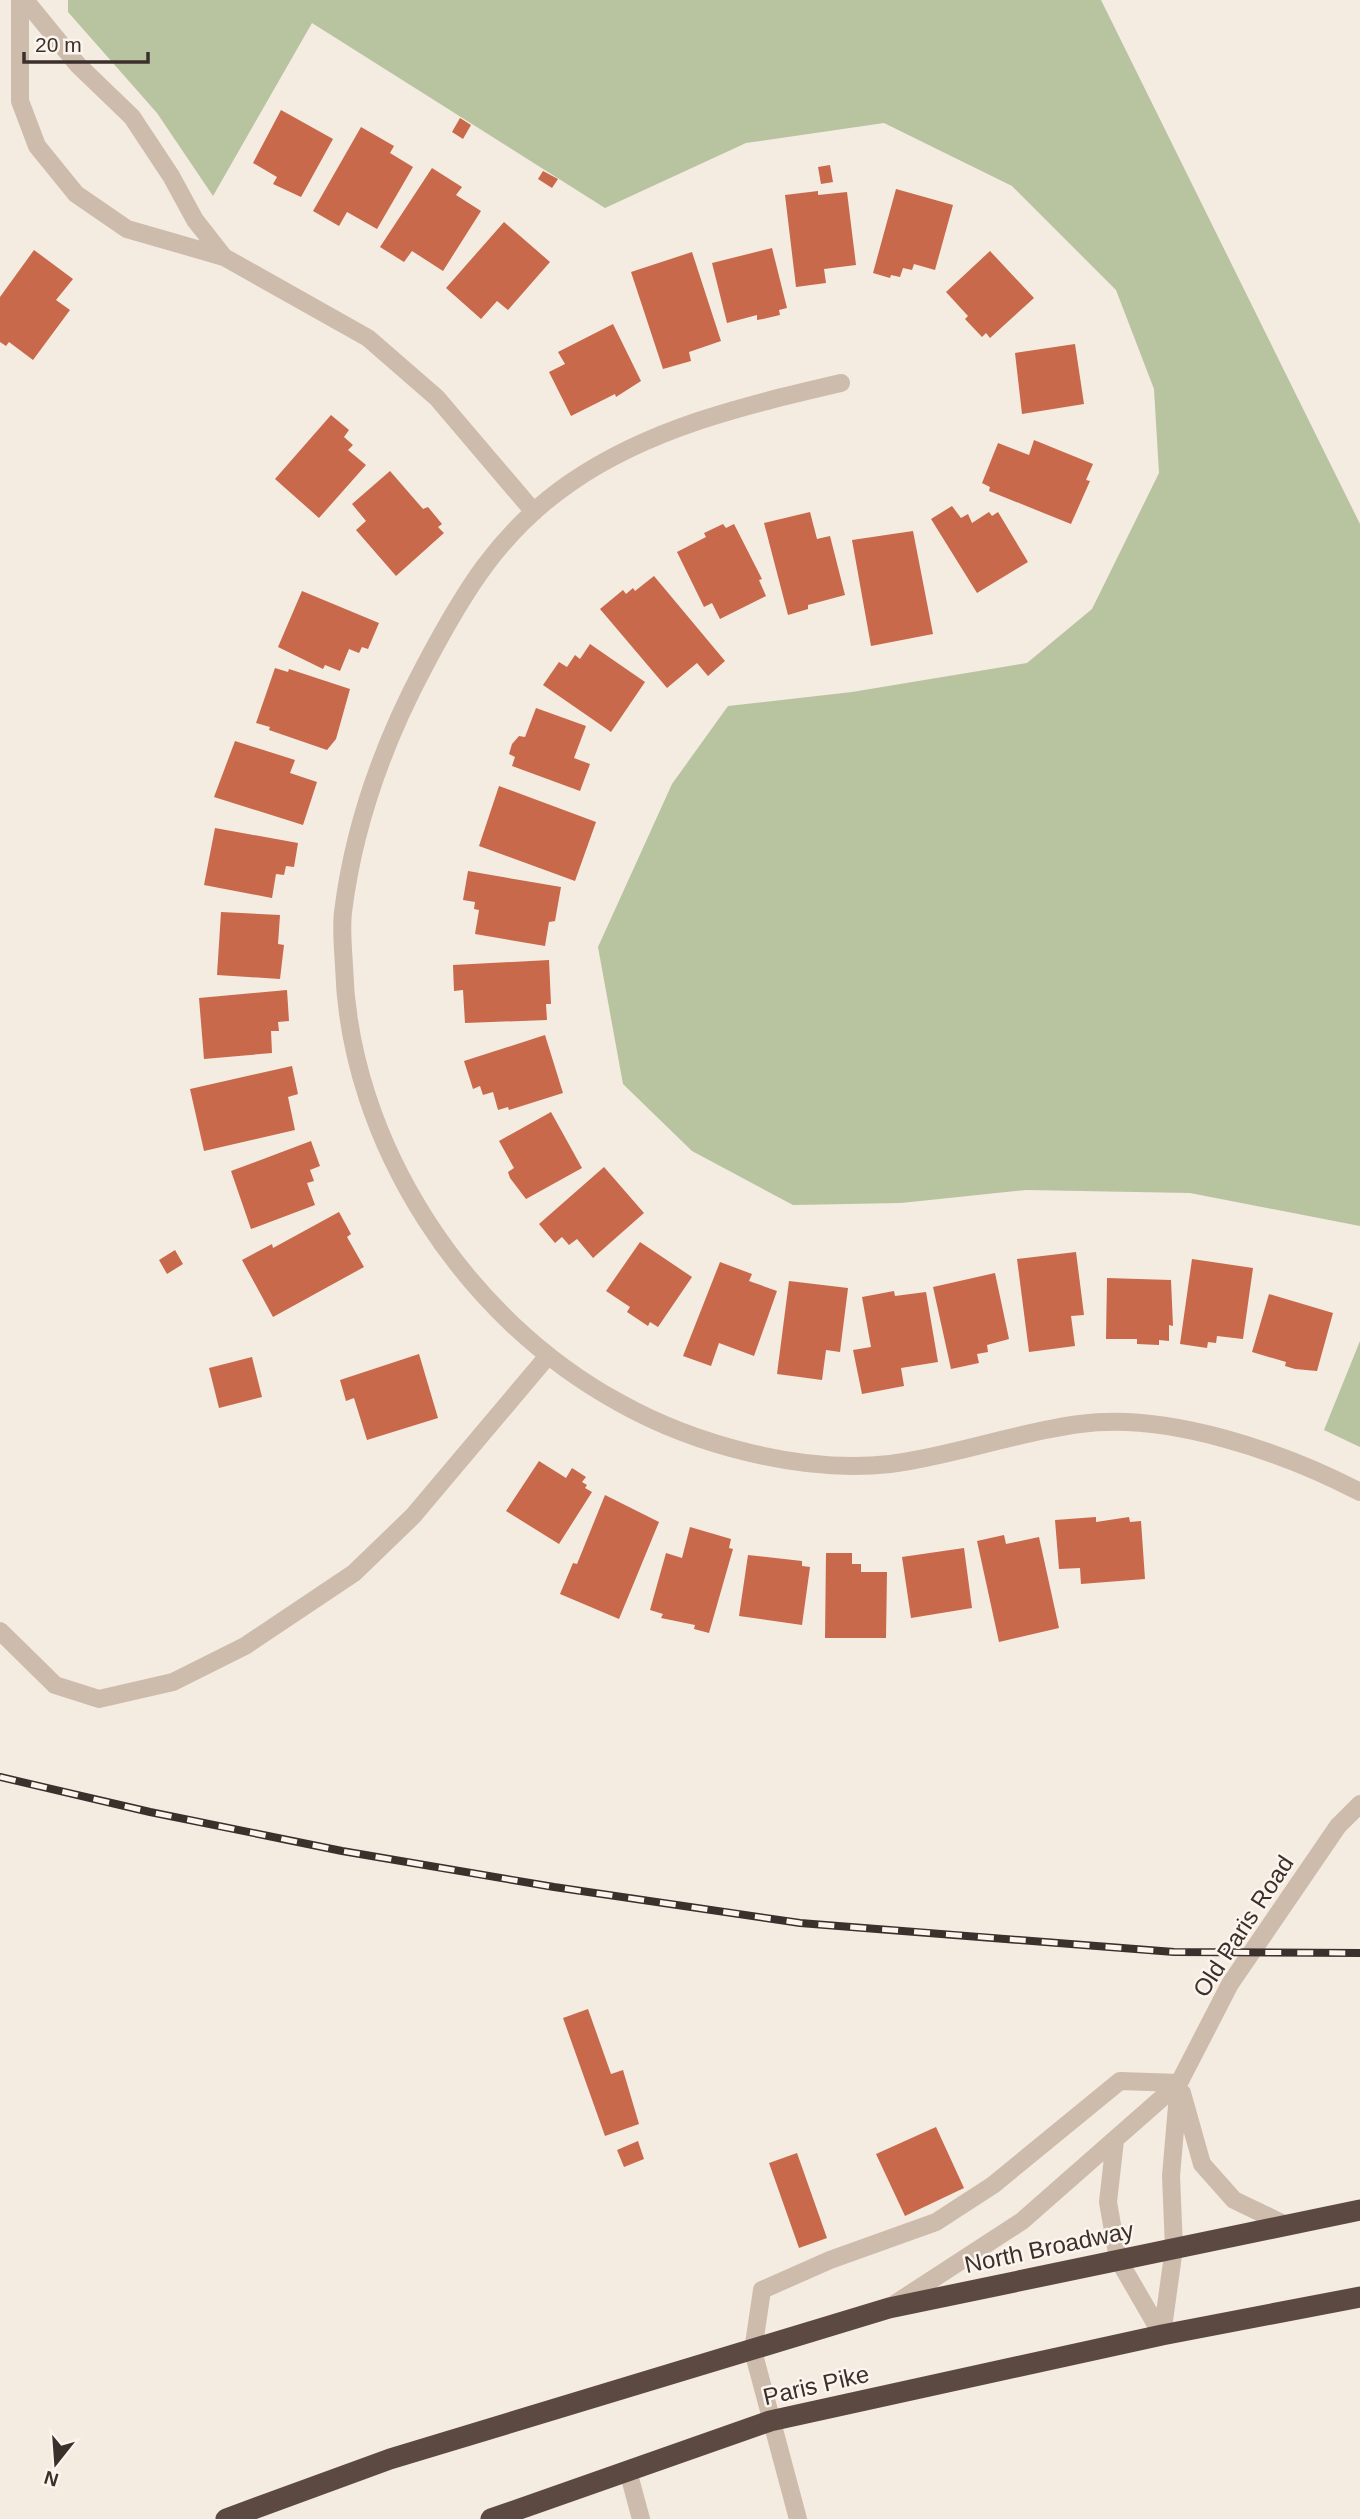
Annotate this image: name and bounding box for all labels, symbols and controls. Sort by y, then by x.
scale bar [24,21,149,65]
text: 20 m [35,33,82,56]
street label: Old Paris Road [1187,1850,1299,2002]
street label: North Broadway [962,2216,1136,2278]
street label: Paris Pike [760,2360,872,2410]
north arrow [21,2428,91,2498]
text: N [42,2467,61,2491]

